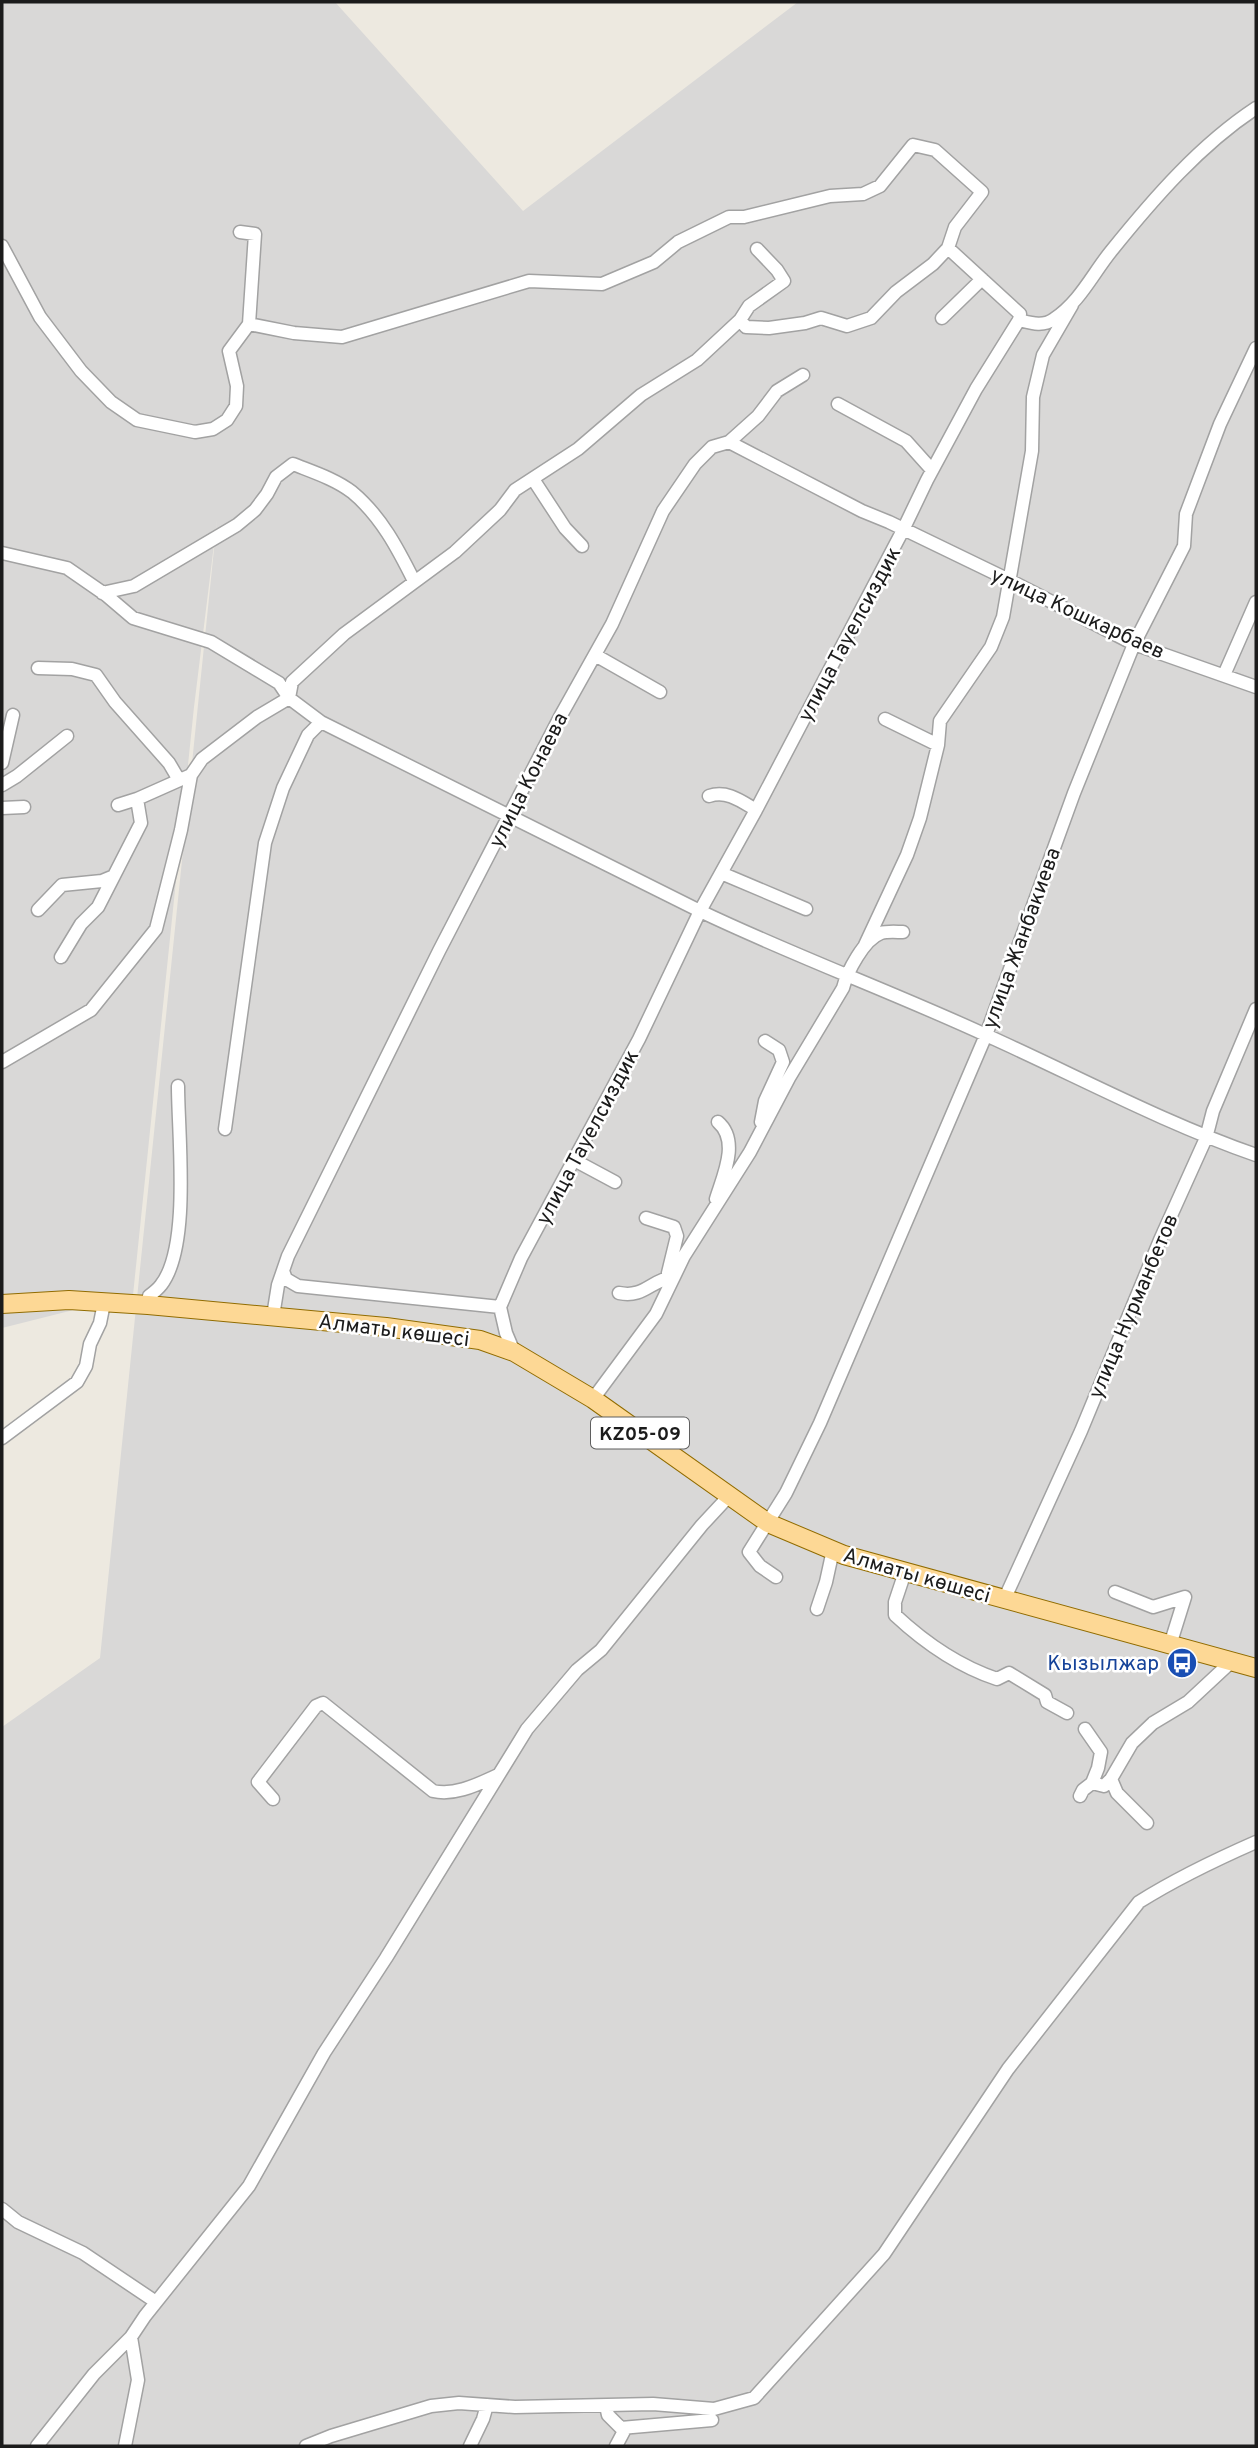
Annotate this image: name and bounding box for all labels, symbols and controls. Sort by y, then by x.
street label: улица Тауелсиздик [793,542,908,727]
street label: улица Кошкарбаев [986,562,1169,667]
street label: улица Конаева [484,708,575,853]
street label: улица Жанбакиева [977,844,1068,1033]
street label: улица Тауелсиздик [531,1045,646,1230]
street label: улица Нурманбетов [1083,1210,1186,1403]
street label: Алматы көшесі [317,1309,471,1354]
road number: KZ05-09 [591,1418,689,1448]
street label: Алматы көшесі [840,1543,993,1610]
bus stop icon: Кызылжар [1165,1646,1199,1680]
place label: Кызылжар [1047,1651,1159,1678]

